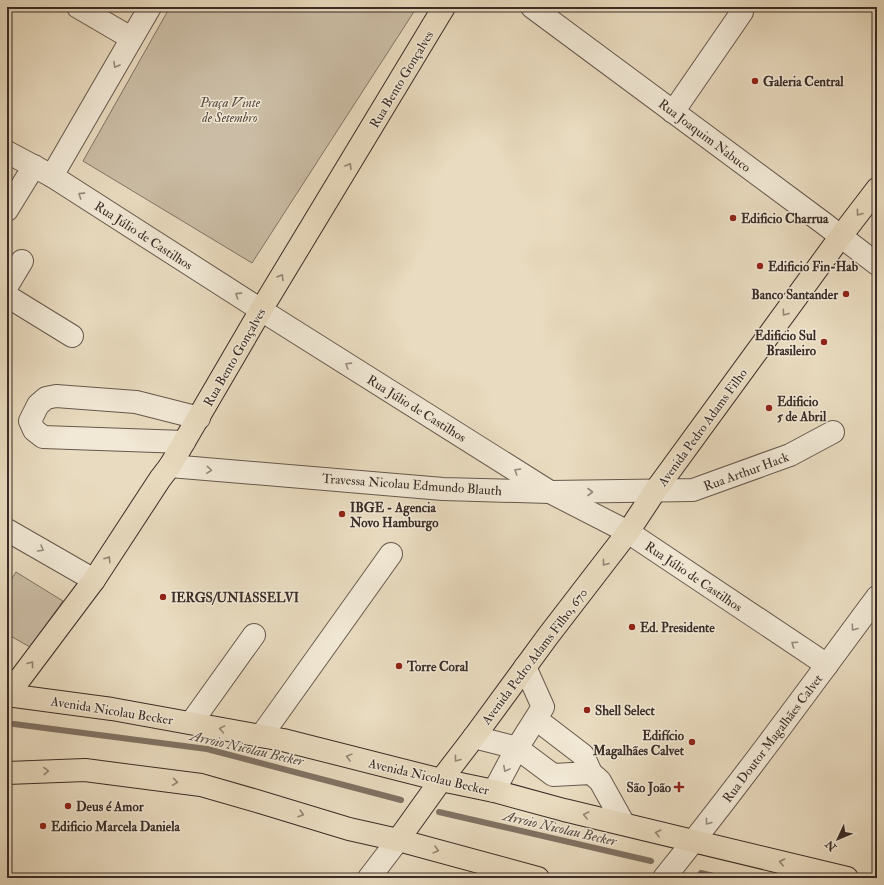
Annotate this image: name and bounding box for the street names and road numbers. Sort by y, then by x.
street label: Rua Bento Gonçalves [366,27,438,131]
street label: Rua Joaquim Nabuco [655,96,754,176]
street label: Rua Júlio de Castilhos [91,198,196,274]
street label: Rua Bento Gonçalves [200,305,270,409]
street label: Avenida Pedro Adams Filho [654,366,751,490]
street label: Rua Júlio de Castilhos [364,372,469,446]
street label: Rua Arthur Hack [701,449,792,495]
street label: Travessa Nicolau Edmundo Blauth [322,471,502,499]
street label: Rua Júlio de Castilhos [642,538,746,616]
street label: Avenida Pedro Adams Filho, 670 [478,585,591,729]
street label: Rua Doutor Magalhães Calvet [719,671,826,806]
street label: Avenida Nicolau Becker [49,693,174,729]
street label: Avenida Nicolau Becker [366,755,491,799]

